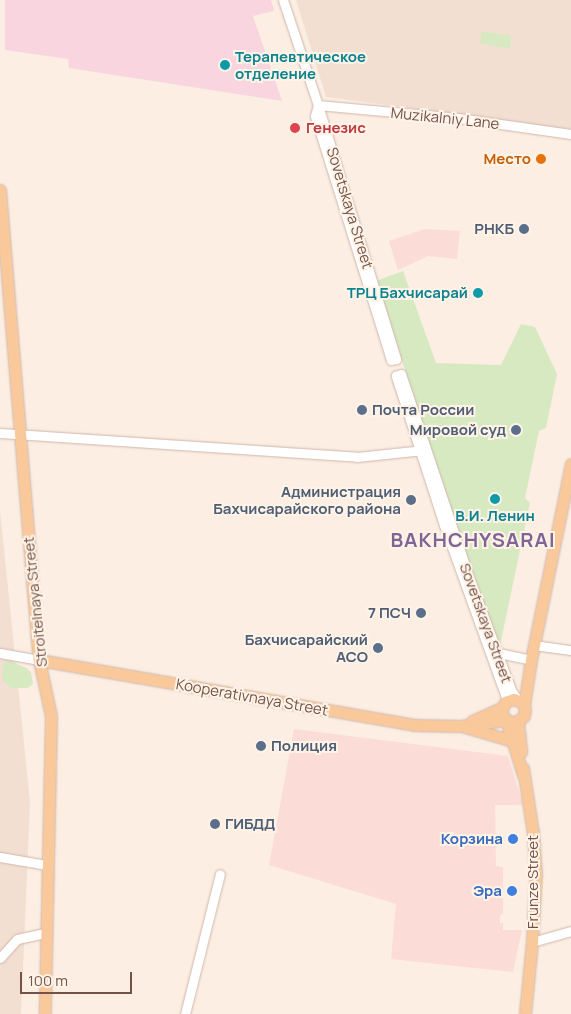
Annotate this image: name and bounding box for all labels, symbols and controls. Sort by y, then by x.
place label: Терапевтическое отделение [235,47,366,82]
marker: Терапевтическое отделение [219,59,231,71]
street label: Muzikalniy Lane [390,103,500,133]
place label: Генезис [306,119,366,137]
marker: Генезис [288,121,302,135]
street label: Sovetskaya Street [323,145,377,271]
place label: Место [483,150,531,168]
marker: Место [535,153,547,165]
place label: РНКБ [474,220,514,238]
marker: РНКБ [518,223,530,235]
place label: ТРЦ Бахчисарай [347,284,468,302]
marker: ТРЦ Бахчисарай [472,287,484,299]
place label: Почта России [372,401,474,419]
marker: Почта России [356,404,368,416]
place label: Мировой суд [410,421,506,439]
marker: Мировой суд [510,424,522,436]
place label: Администрация Бахчисарайского района [213,482,401,517]
marker: В.И. Ленин [489,493,501,505]
marker: Администрация Бахчисарайского района [405,494,417,506]
place label: В.И. Ленин [455,507,535,525]
district label: BAKHCHYSARAI [389,527,557,551]
street label: Stroitelnaya Street [19,536,51,668]
street label: Sovetskaya Street [456,561,516,685]
place label: 7 ПСЧ [368,604,411,622]
marker: 7 ПСЧ [415,607,427,619]
place label: Бахчисарайский АСО [245,630,368,665]
marker: Бахчисарайский АСО [372,642,384,654]
street label: Kooperativnaya Street [175,675,329,719]
place label: Полиция [271,737,337,755]
marker: Полиция [255,740,267,752]
place label: ГИБДД [225,815,275,833]
marker: ГИБДД [209,818,221,830]
place label: Корзина [441,830,503,848]
marker: Корзина [507,833,519,845]
street label: Frunze Street [524,835,542,929]
place label: Эра [473,882,502,900]
marker: Эра [506,885,518,897]
scale bar [22,962,135,994]
text: 100 m [28,970,68,991]

